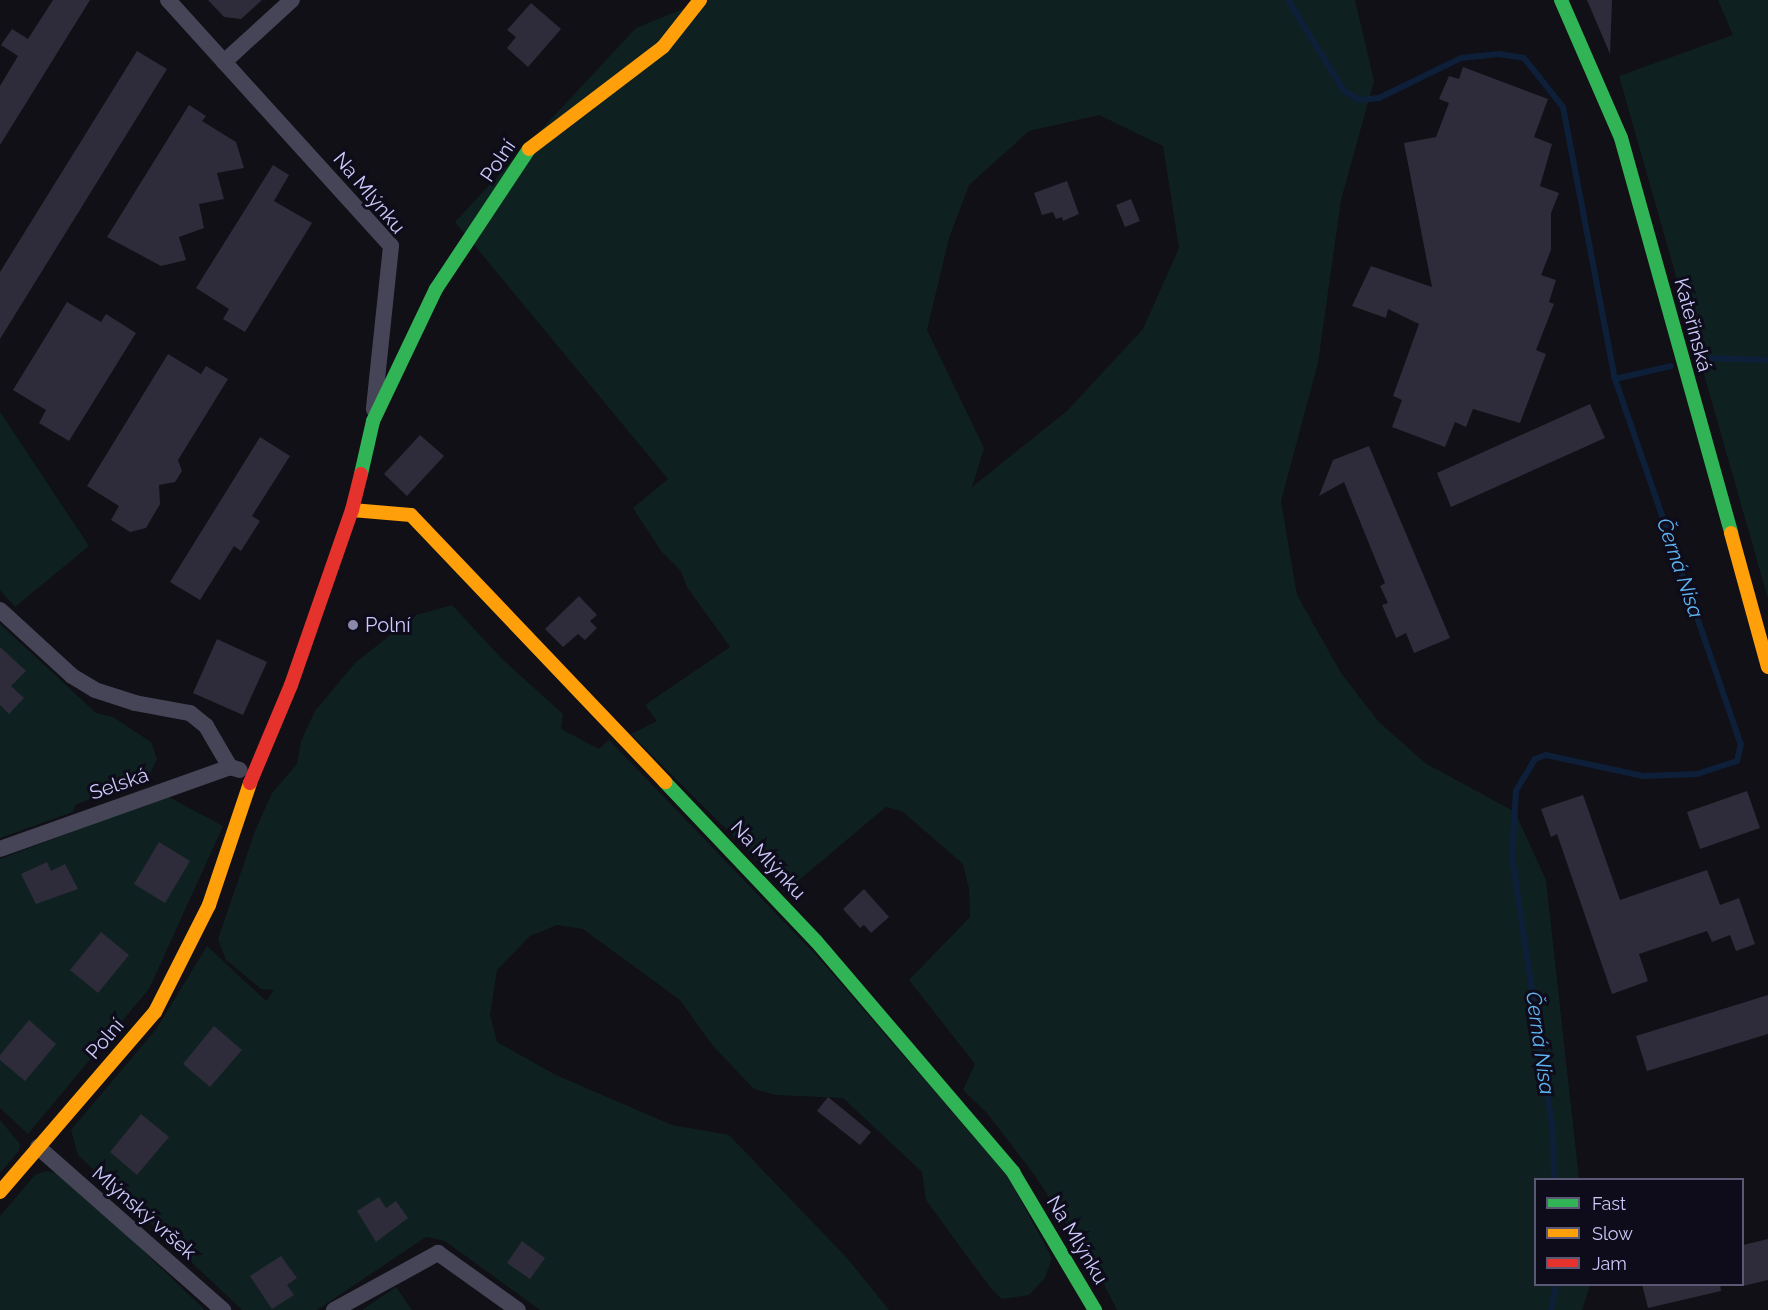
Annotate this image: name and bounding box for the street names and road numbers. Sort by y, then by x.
street label: Polní [475,135,521,187]
street label: Na Mlýnku [328,147,410,239]
street label: Kateřinská [1669,275,1717,375]
street label: Selská [87,763,151,805]
street label: Na Mlýnku [725,816,811,904]
street label: Polní [81,1014,129,1064]
street label: Mlýnský vršek [87,1161,201,1265]
street label: Na Mlýnku [1041,1191,1113,1289]

